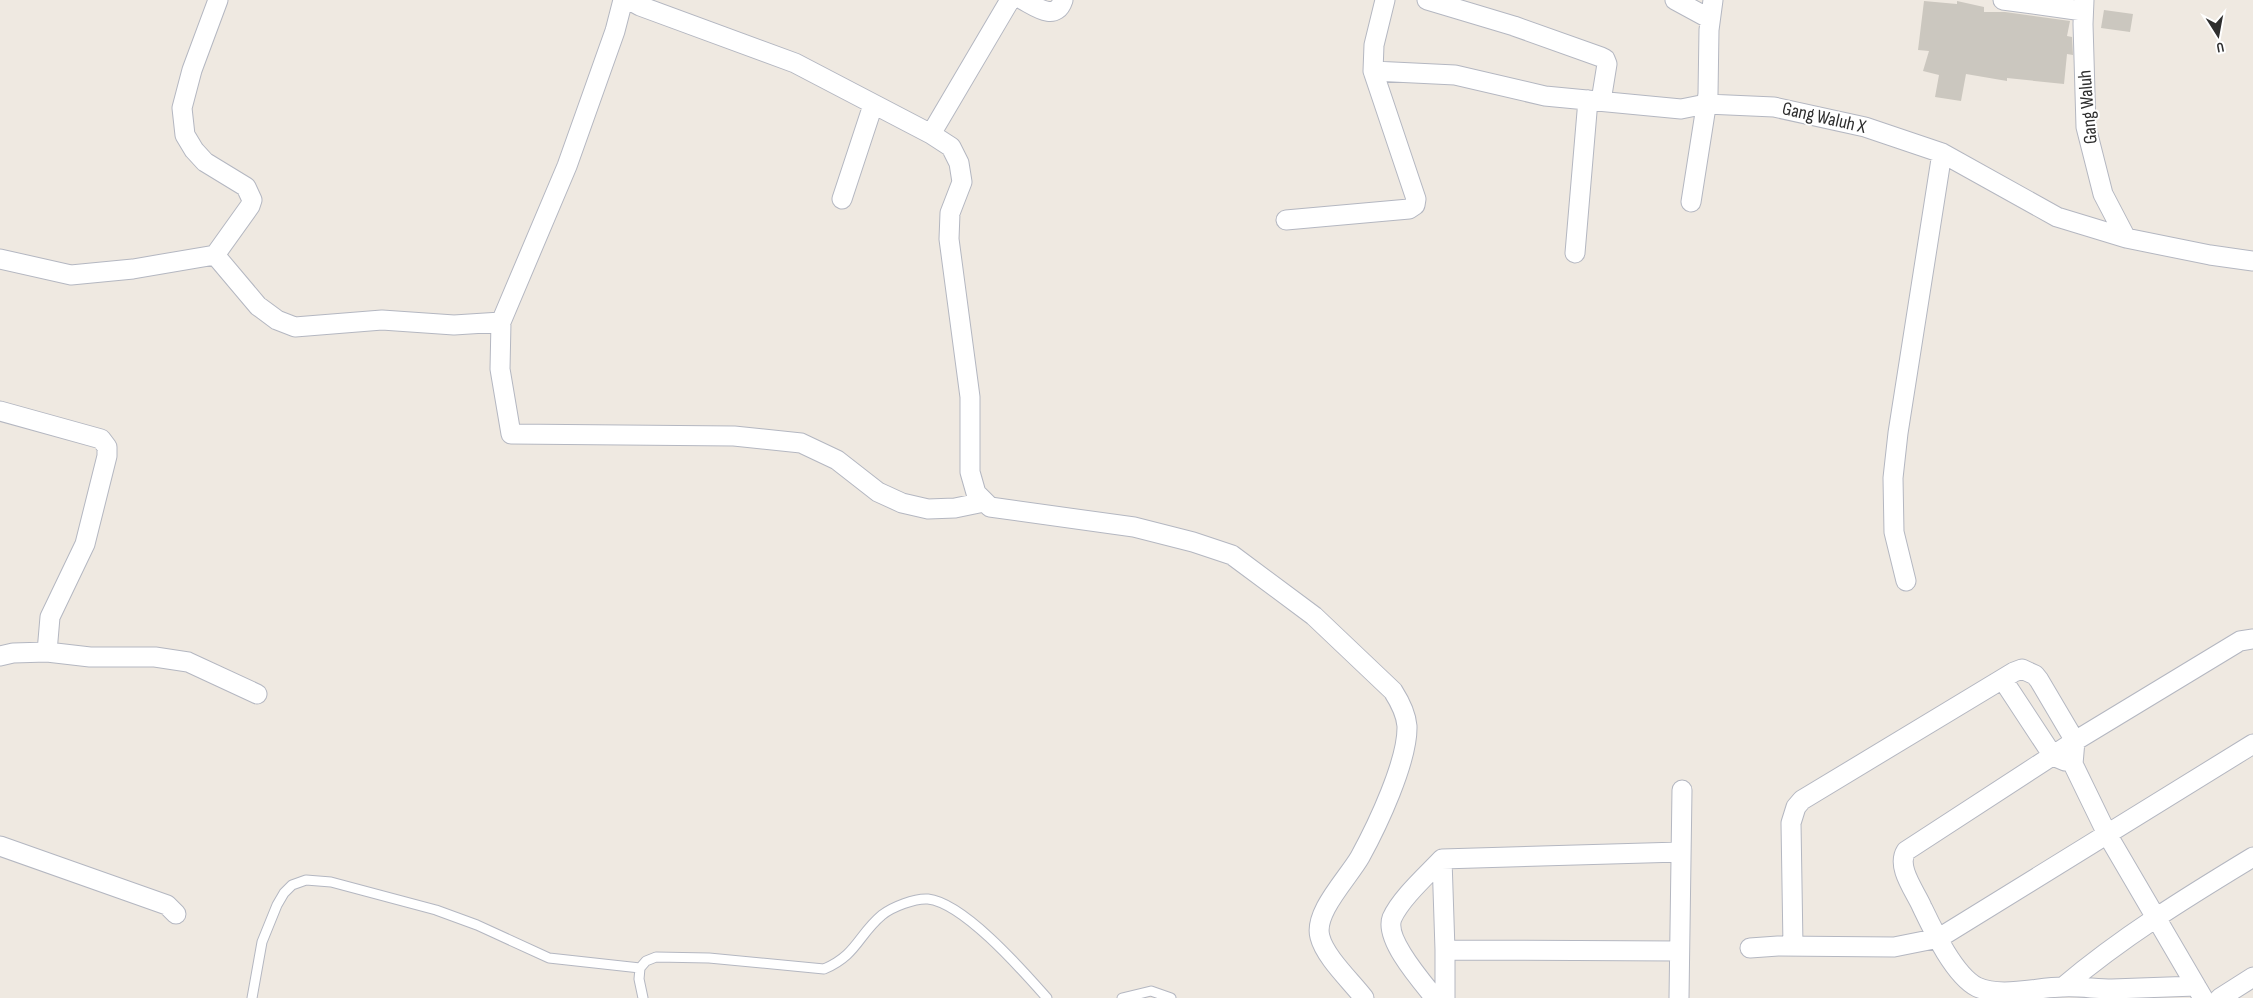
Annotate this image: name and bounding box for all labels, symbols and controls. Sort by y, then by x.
north arrow [2193,10,2243,60]
text: U [2215,38,2226,56]
street label: Gang Waluh [2073,69,2103,145]
street label: Gang Waluh X [1780,97,1868,139]

